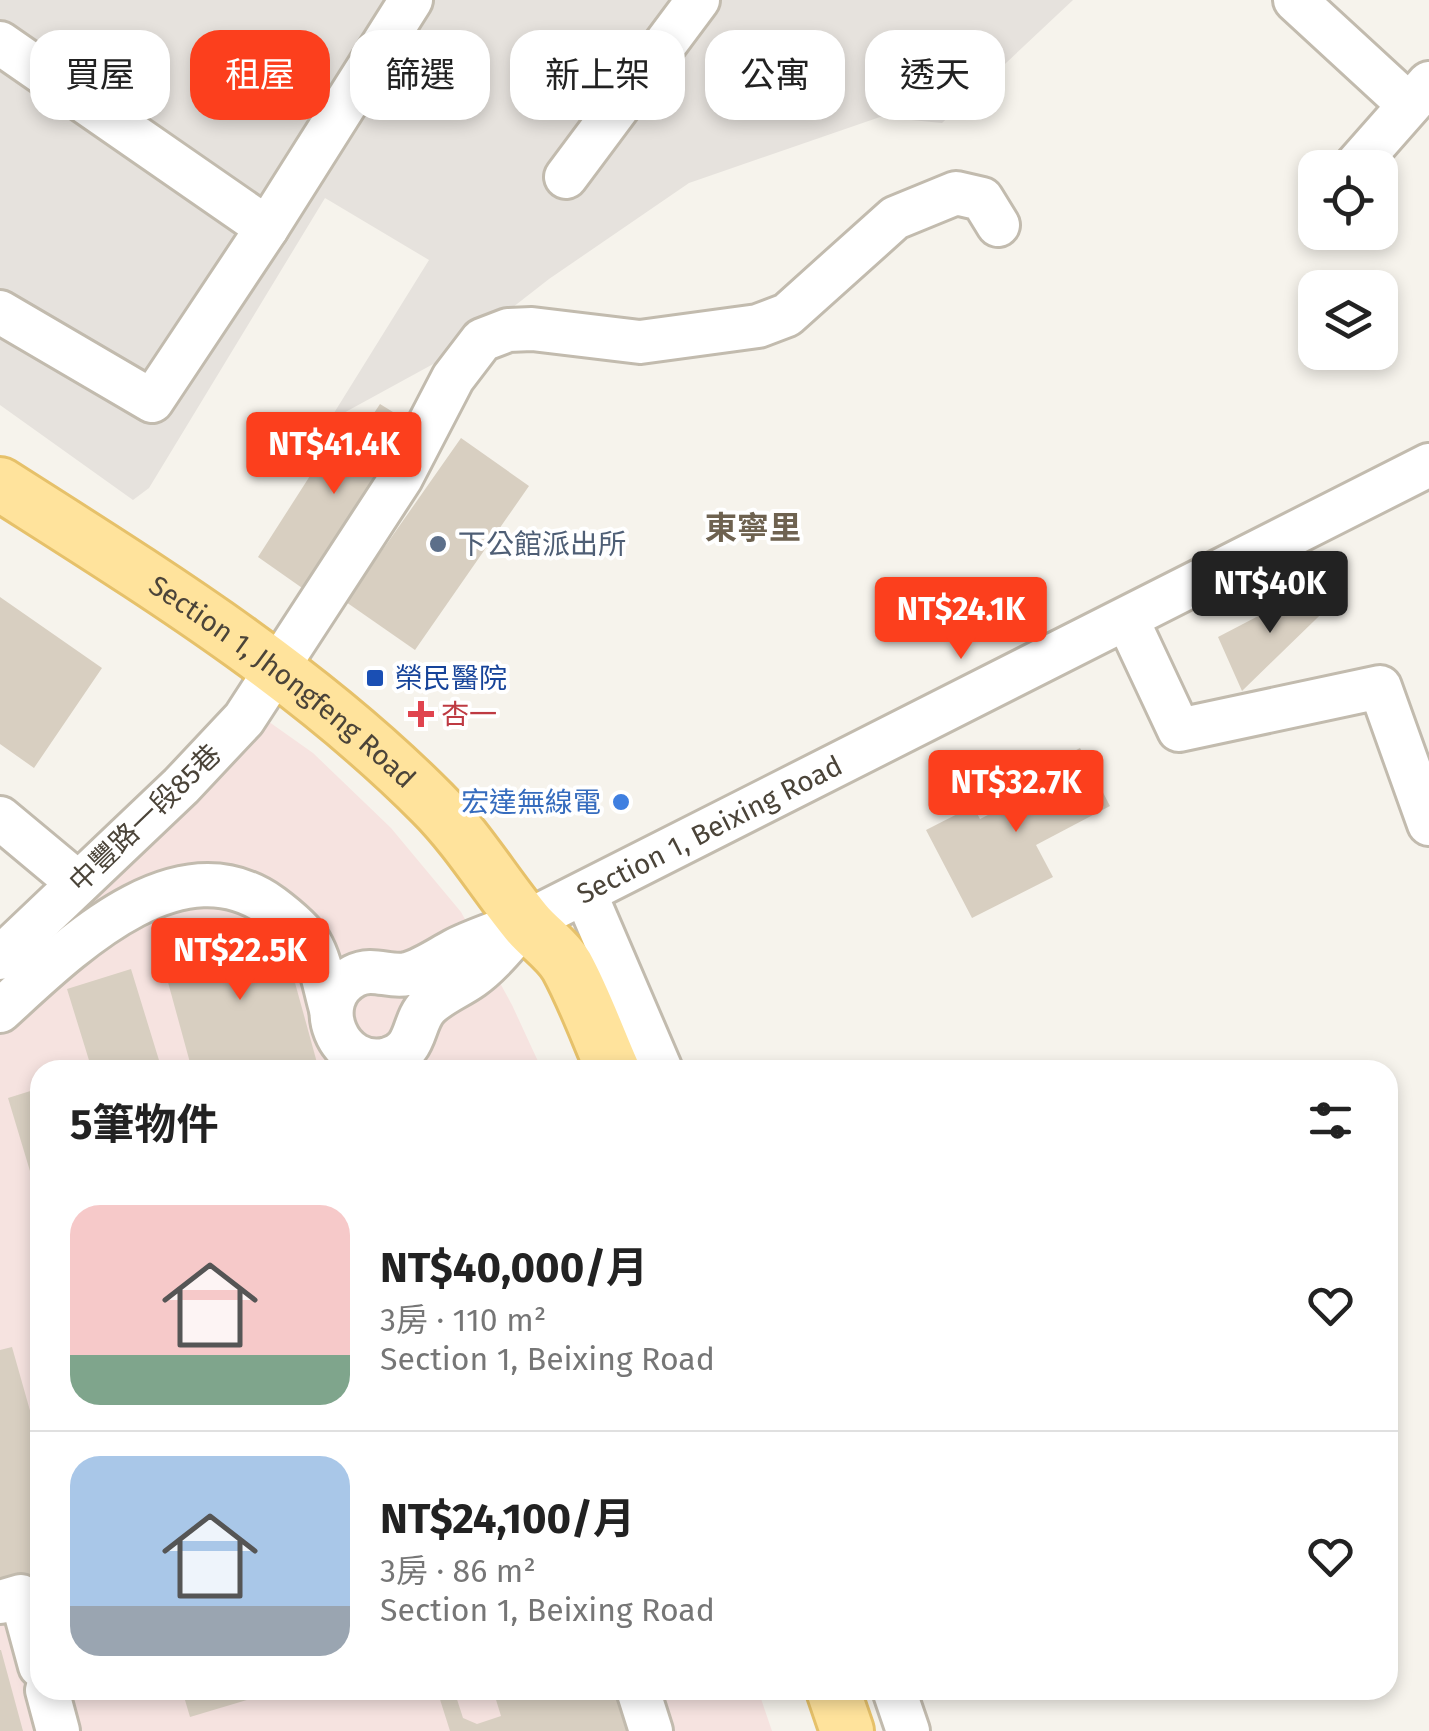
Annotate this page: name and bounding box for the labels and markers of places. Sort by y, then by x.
pin: NT$41.4K [231,412,437,497]
place label: 下公館派出所 [458,528,626,561]
marker: 下公館派出所 [427,533,449,555]
pin: NT$40K [1189,551,1351,636]
pin: NT$24.1K [858,577,1064,662]
place label: 榮民醫院 [395,662,507,695]
marker: 榮民醫院 [364,667,386,689]
place label: 杏一 [441,698,497,731]
marker: 杏一 [410,703,432,725]
pin: NT$32.7K [913,750,1119,835]
place label: 宏達無線電 [461,786,601,819]
marker: 宏達無線電 [610,791,632,813]
pin: NT$22.5K [137,918,343,1003]

